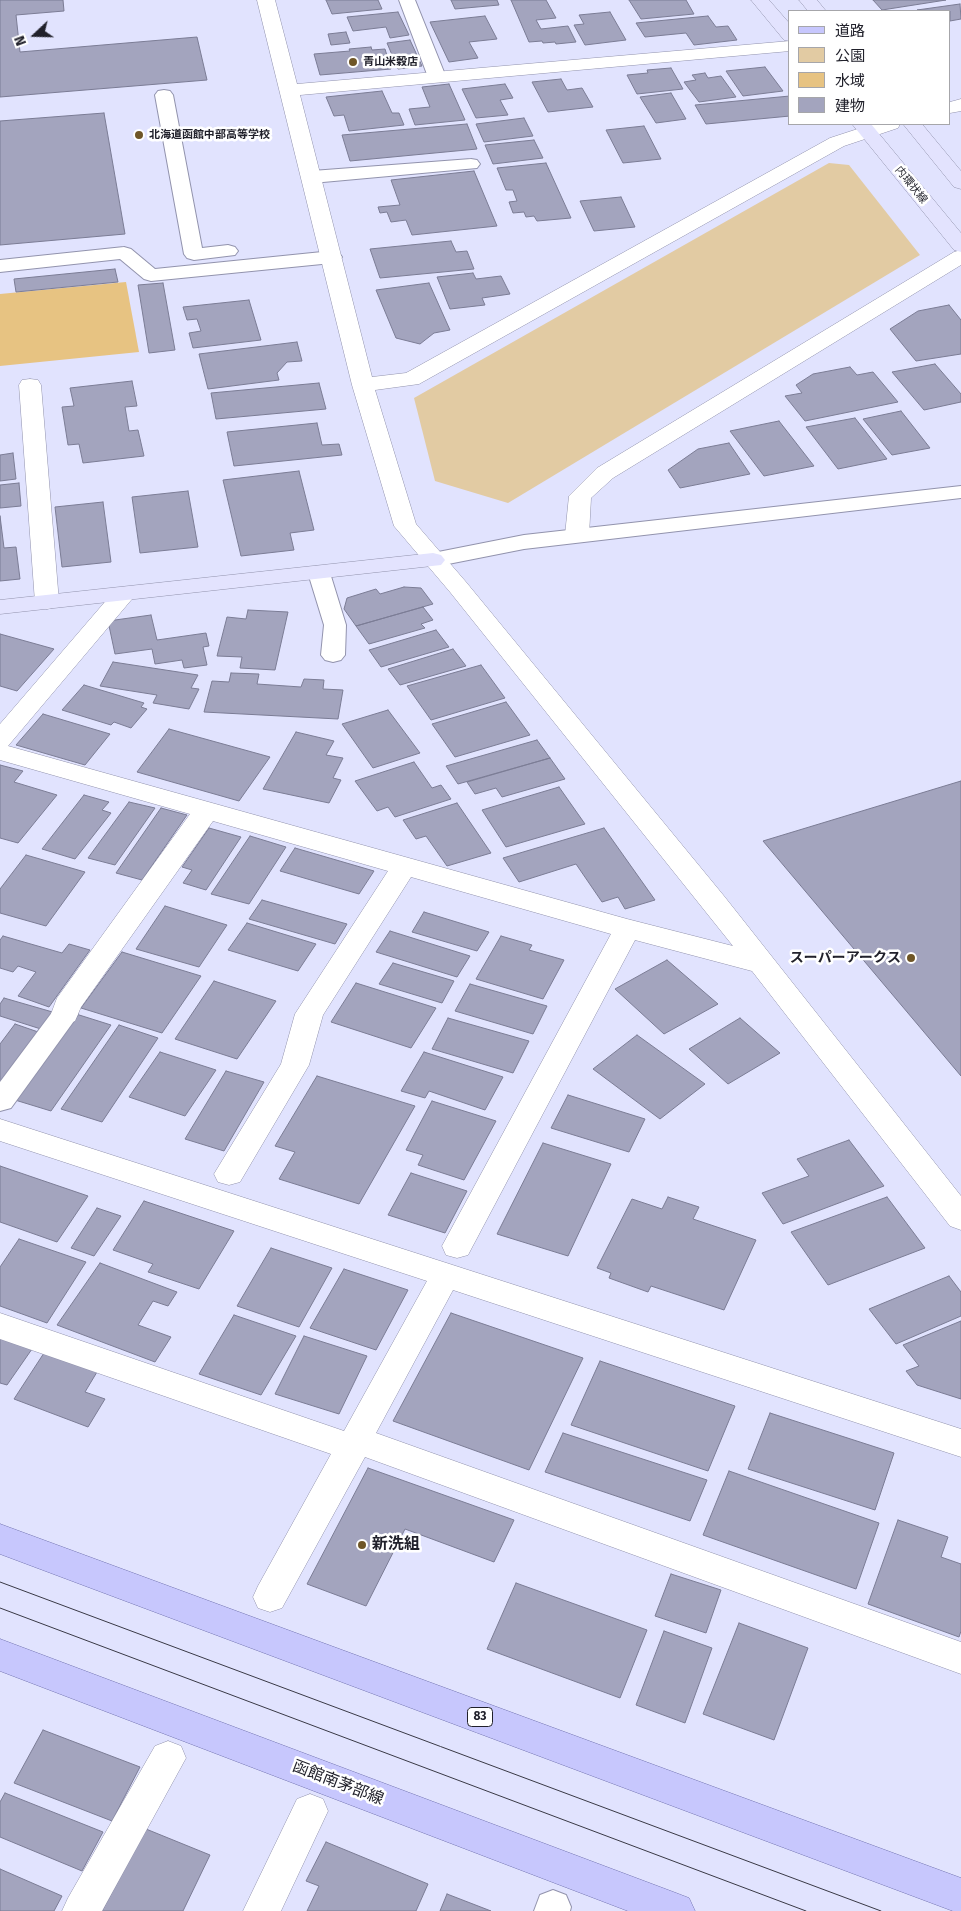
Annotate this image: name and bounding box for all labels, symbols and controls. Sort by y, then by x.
north arrow [10,10,60,60]
legend [788,10,951,125]
text: 道路 [835,22,865,40]
text: N [11,33,30,48]
text: 公園 [835,47,865,65]
place label: 青山米穀店 [363,55,418,69]
marker: 青山米穀店 [347,56,359,68]
text: 水域 [835,72,865,90]
text: 建物 [835,97,865,115]
place label: 北海道函館中部高等学校 [149,128,270,142]
marker: 北海道函館中部高等学校 [133,129,145,141]
street label: 内環状線 [892,164,930,206]
place label: スーパーアークス [790,950,901,966]
marker: スーパーアークス [905,952,917,964]
place label: 新洗組 [372,1535,420,1555]
marker: 新洗組 [356,1539,368,1551]
road number: 83 [468,1708,492,1726]
street label: 函館南茅部線 [290,1757,386,1809]

